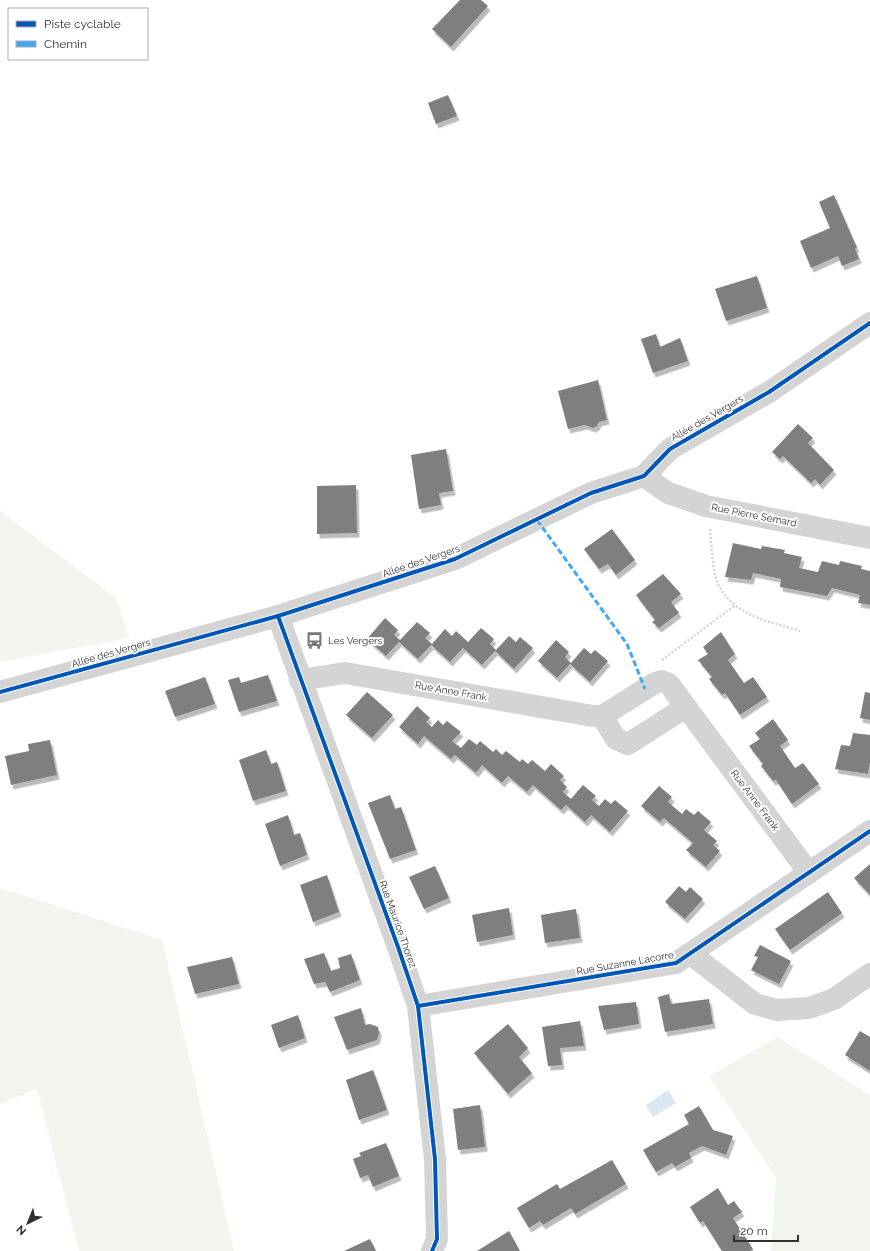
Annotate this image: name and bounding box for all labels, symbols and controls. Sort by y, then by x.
legend [8,8,148,60]
text: Piste cyclable [44,17,121,31]
text: Chemin [44,37,87,51]
street label: Allée des Vergers [669,393,745,443]
street label: Rue Pierre Sémard [710,501,798,529]
street label: Allée des Vergers [381,542,461,579]
bus stop icon: Les Vergers [305,630,325,650]
place label: Les Vergers [328,635,383,646]
street label: Allée des Vergers [70,636,152,670]
street label: Rue Anne Frank [414,679,489,703]
street label: Rue Anne Frank [729,768,782,833]
street label: Rue Maurice Thorez [377,879,419,969]
street label: Rue Suzanne Lacorre [575,949,675,977]
north arrow [8,1203,48,1243]
scale bar [734,1217,798,1243]
text: N [14,1222,29,1238]
text: 20 m [740,1224,768,1238]

